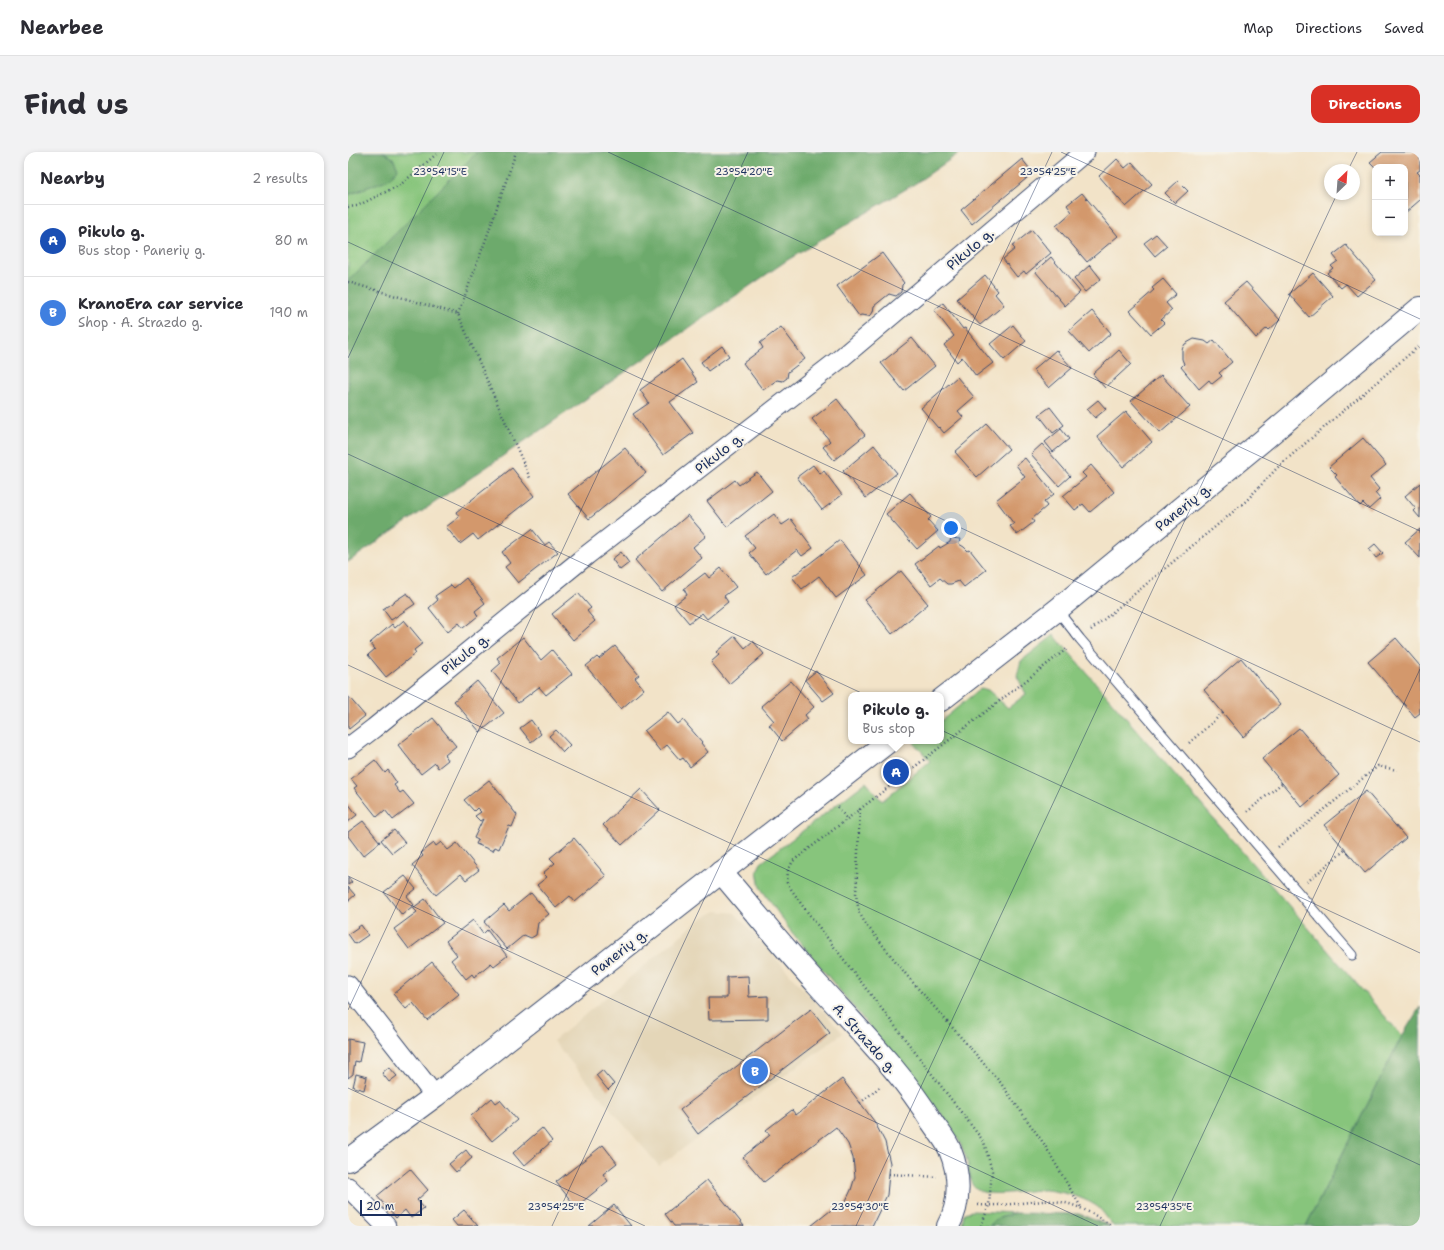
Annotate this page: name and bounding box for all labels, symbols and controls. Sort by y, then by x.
text: Nearbee [20,15,104,40]
text: Map [1244,19,1274,37]
text: Directions [1296,19,1362,37]
text: Saved [1384,19,1424,37]
text: Find us [24,85,129,123]
button: Directions [1311,85,1420,123]
north arrow [1324,164,1360,200]
map controls [1372,164,1408,236]
button: + [1372,164,1408,200]
text: 23°54'15"E [413,165,467,178]
text: 23°54'20"E [715,165,773,178]
text: 23°54'25"E [1020,165,1076,178]
text: Nearby [40,167,105,189]
text: 2 results [252,170,308,187]
button: − [1372,200,1408,236]
text: Pikulo g. [78,222,145,242]
street label: Pikulo g. [942,224,998,274]
text: A [48,232,58,249]
text: 80 m [274,232,308,249]
text: Bus stop · Panerių g. [78,242,205,259]
text: KranoEra car service [78,294,244,314]
text: B [49,304,57,321]
text: 190 m [269,304,308,321]
text: Shop · A. Strazdo g. [78,314,203,331]
street label: Pikulo g. [691,428,747,478]
street label: Panerių g. [1151,479,1215,535]
your location [941,518,961,538]
street label: Pikulo g. [437,629,493,679]
popup [848,692,944,744]
text: Pikulo g. [863,700,929,720]
text: Bus stop [863,720,915,737]
pin: A [883,757,909,787]
street label: Panerių g. [587,924,651,980]
street label: A. Strazdo g. [829,999,901,1077]
pin: B [742,1056,768,1086]
scale bar [360,1198,422,1217]
text: 20 m [366,1199,394,1214]
text: 23°54'25"E [528,1200,584,1213]
text: 23°54'30"E [831,1200,889,1213]
text: 23°54'35"E [1136,1200,1192,1213]

